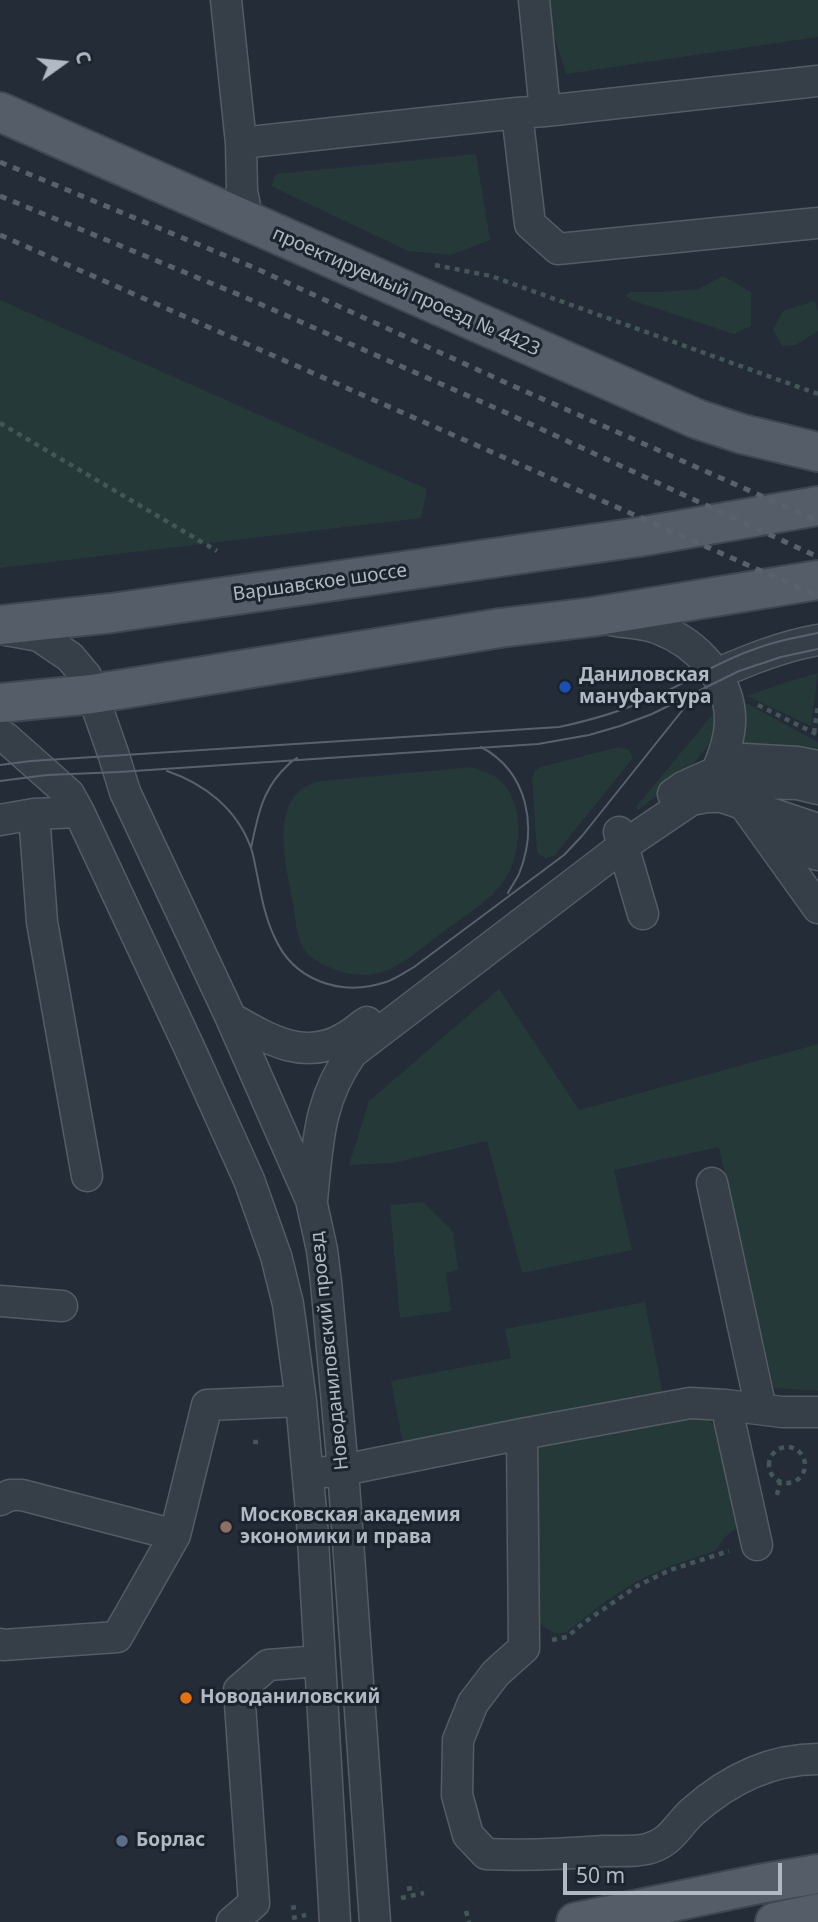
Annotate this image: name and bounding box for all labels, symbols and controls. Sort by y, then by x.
north arrow [28,28,98,98]
text: С [69,48,97,67]
street label: проектируемый проезд № 4423 [269,223,543,361]
street label: Варшавское шоссе [231,559,409,607]
place label: Даниловская мануфактура [579,665,711,709]
marker: Даниловская мануфактура [557,679,573,695]
street label: Новоданиловский проезд [306,1231,354,1471]
place label: Московская академия экономики и права [240,1505,461,1549]
marker: Московская академия экономики и права [218,1519,234,1535]
place label: Новоданиловский [200,1687,380,1709]
marker: Новоданиловский [178,1690,194,1706]
place label: Борлас [136,1830,205,1852]
marker: Борлас [114,1833,130,1849]
scale bar [566,1848,785,1892]
text: 50 m [576,1861,625,1889]

